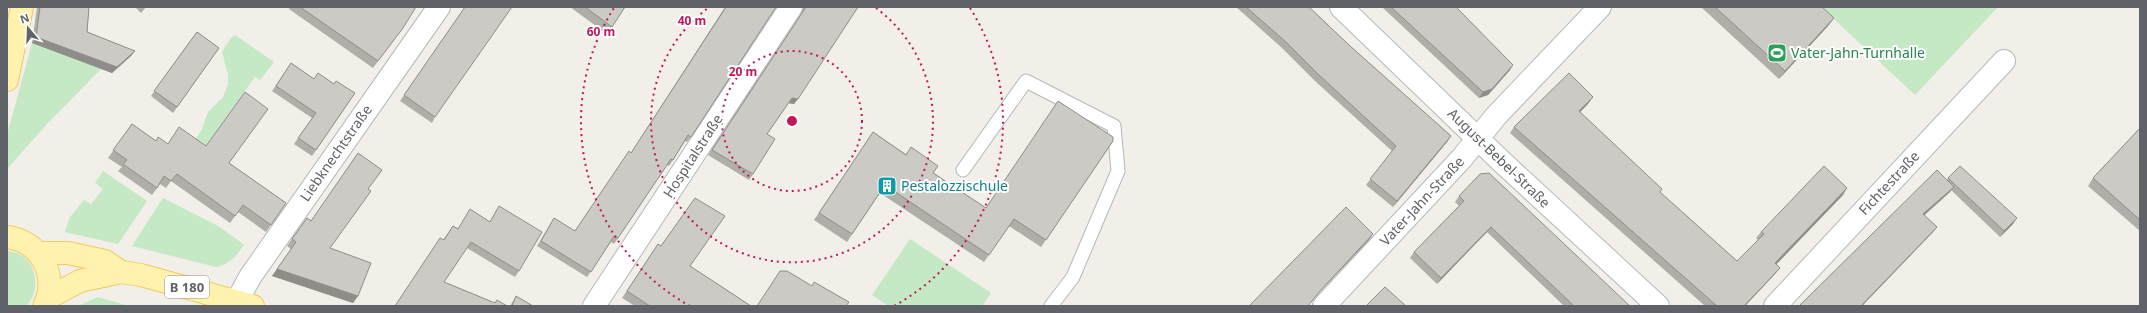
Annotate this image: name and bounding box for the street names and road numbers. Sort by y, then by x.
street label: Liebknechtstraße [295,101,376,205]
street label: August-Bebel-Straße [1444,104,1555,212]
street label: Hospitalstraße [658,110,727,201]
street label: Fichtestraße [1854,146,1923,219]
street label: Vater-Jahn-Straße [1375,152,1468,249]
road number: B 180 [165,276,209,298]

